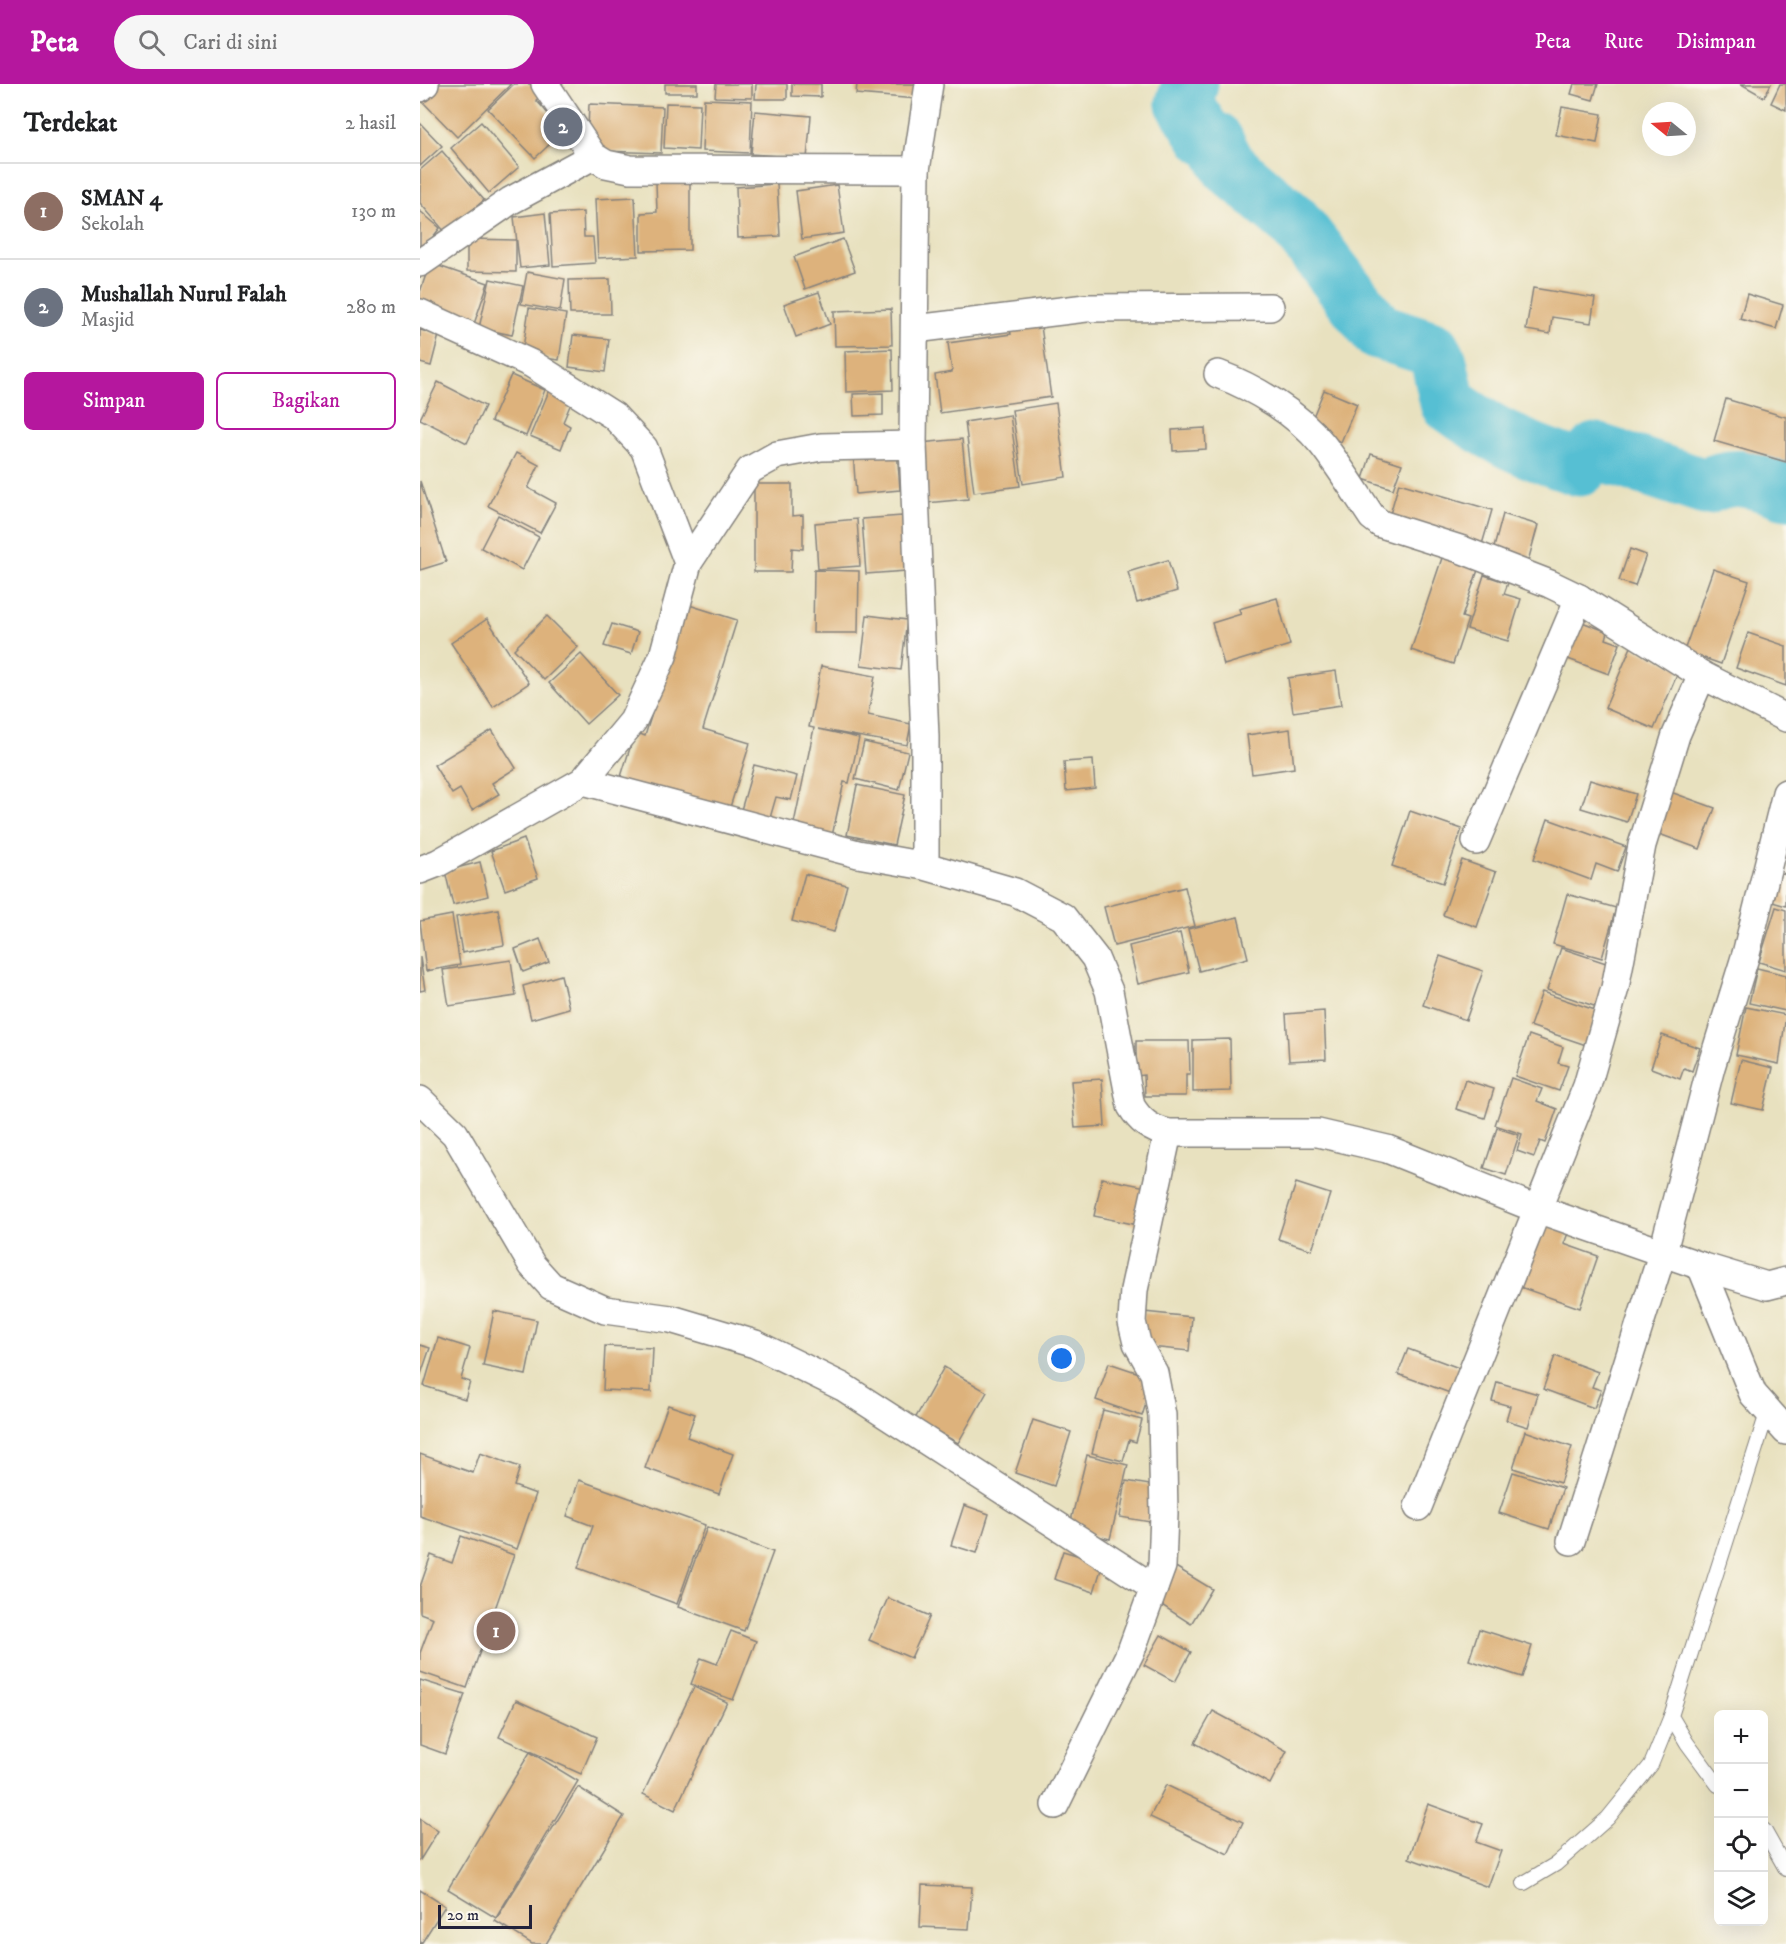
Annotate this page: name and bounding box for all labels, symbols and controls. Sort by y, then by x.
search box [114,15,534,69]
text: Peta [30,25,78,60]
icon: search [135,26,168,59]
text: Cari di sini [183,29,277,56]
text: Peta [1535,29,1571,55]
text: Rute [1604,29,1643,55]
text: Disimpan [1676,29,1756,55]
north arrow [1642,102,1696,156]
pin: 2 [544,104,582,150]
text: Terdekat [24,107,117,140]
text: 2 hasil [345,111,396,136]
text: SMAN 4 [81,185,162,212]
text: 1 [40,199,47,224]
text: 130 m [351,199,396,224]
text: Sekolah [81,212,144,237]
text: Mushallah Nurul Falah [81,281,286,308]
text: 2 [39,295,48,320]
text: 280 m [346,295,396,320]
text: Masjid [81,308,134,333]
button: Simpan [24,372,204,430]
button: Bagikan [216,372,396,430]
your location [1047,1344,1076,1373]
pin: 1 [476,1608,516,1654]
map controls [1714,1710,1768,1926]
button: + [1714,1710,1768,1764]
button: − [1714,1764,1768,1818]
button: locate [1714,1818,1768,1872]
button: layers [1714,1872,1768,1926]
scale bar [438,1902,532,1930]
text: 20 m [447,1905,479,1925]

